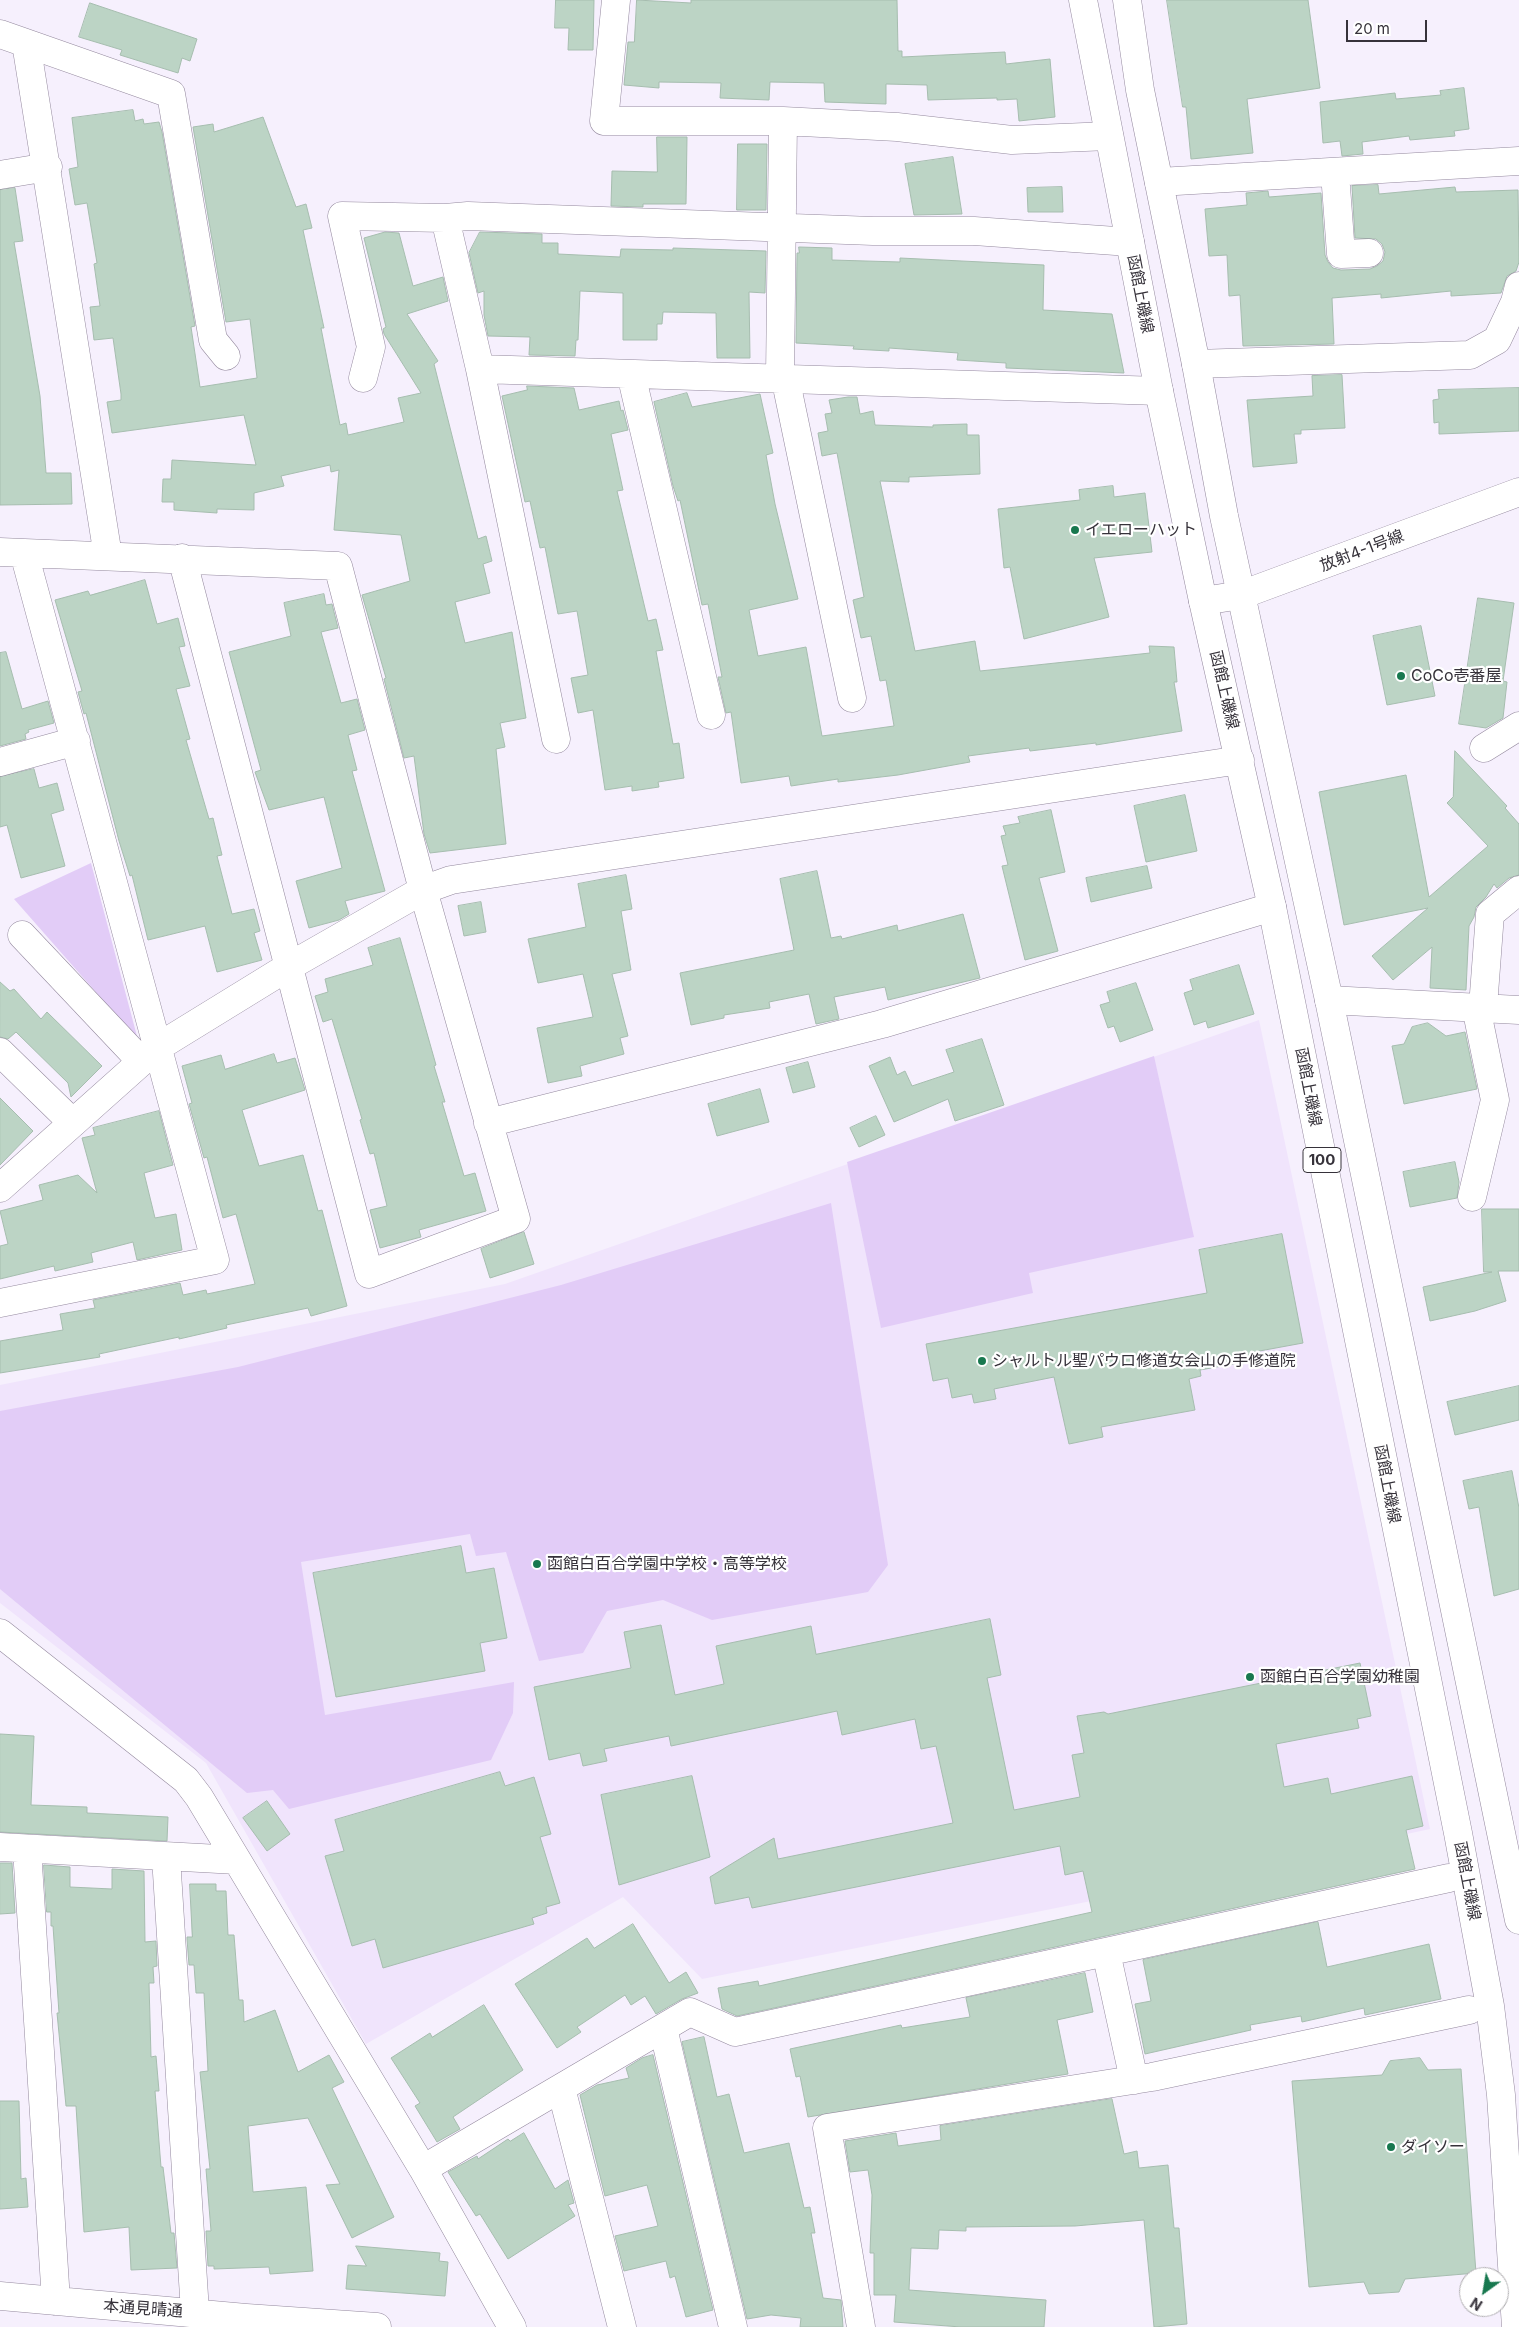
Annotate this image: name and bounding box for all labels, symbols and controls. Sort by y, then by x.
scale bar [1349,10,1430,42]
text: 20 m [1354,19,1390,38]
street label: 函館上磯線 [1123,253,1157,335]
place label: イエローハット [1085,520,1197,540]
marker: イエローハット [1069,524,1081,536]
street label: 放射4-1号線 [1317,526,1407,576]
street label: 函館上磯線 [1206,649,1242,731]
place label: CoCo壱番屋 [1411,666,1502,686]
marker: CoCo壱番屋 [1395,670,1407,682]
street label: 函館上磯線 [1291,1046,1325,1128]
road number: 100 [1303,1148,1341,1172]
place label: シャルトル聖パウロ修道女会山の手修道院 [992,1351,1296,1371]
marker: シャルトル聖パウロ修道女会山の手修道院 [976,1355,988,1367]
street label: 函館上磯線 [1370,1443,1404,1525]
place label: 函館白百合学園中学校・高等学校 [547,1554,787,1574]
marker: 函館白百合学園中学校・高等学校 [531,1558,543,1570]
place label: 函館白百合学園幼稚園 [1260,1667,1420,1687]
marker: 函館白百合学園幼稚園 [1244,1671,1256,1683]
street label: 函館上磯線 [1450,1840,1484,1922]
place label: ダイソー [1401,2137,1465,2157]
marker: ダイソー [1385,2141,1397,2153]
north arrow [1459,2267,1509,2317]
text: N [1467,2294,1485,2314]
street label: 本通見晴通 [102,2297,184,2321]

